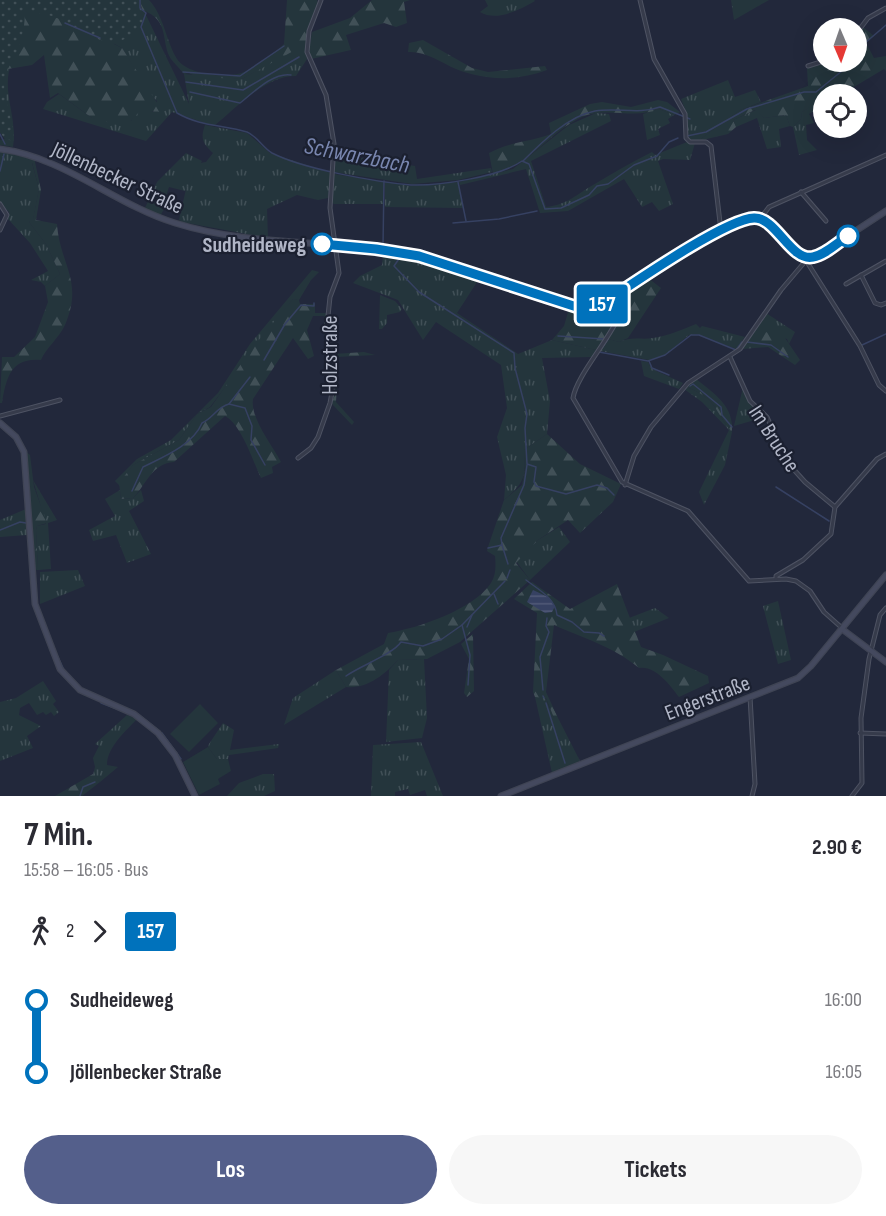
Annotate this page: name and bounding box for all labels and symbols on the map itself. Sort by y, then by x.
north arrow [813,18,867,72]
water label: Schwarzbach [302,131,412,180]
street label: Jöllenbecker Straße [46,136,188,221]
unlabelled marker [837,225,859,247]
place label: Sudheideweg [203,232,306,259]
marker: Sudheideweg [311,233,333,255]
line badge: 157 [568,284,636,324]
street label: Holzstraße [317,315,344,395]
street label: Im Bruche [742,400,805,477]
street label: Engerstraße [661,670,754,727]

